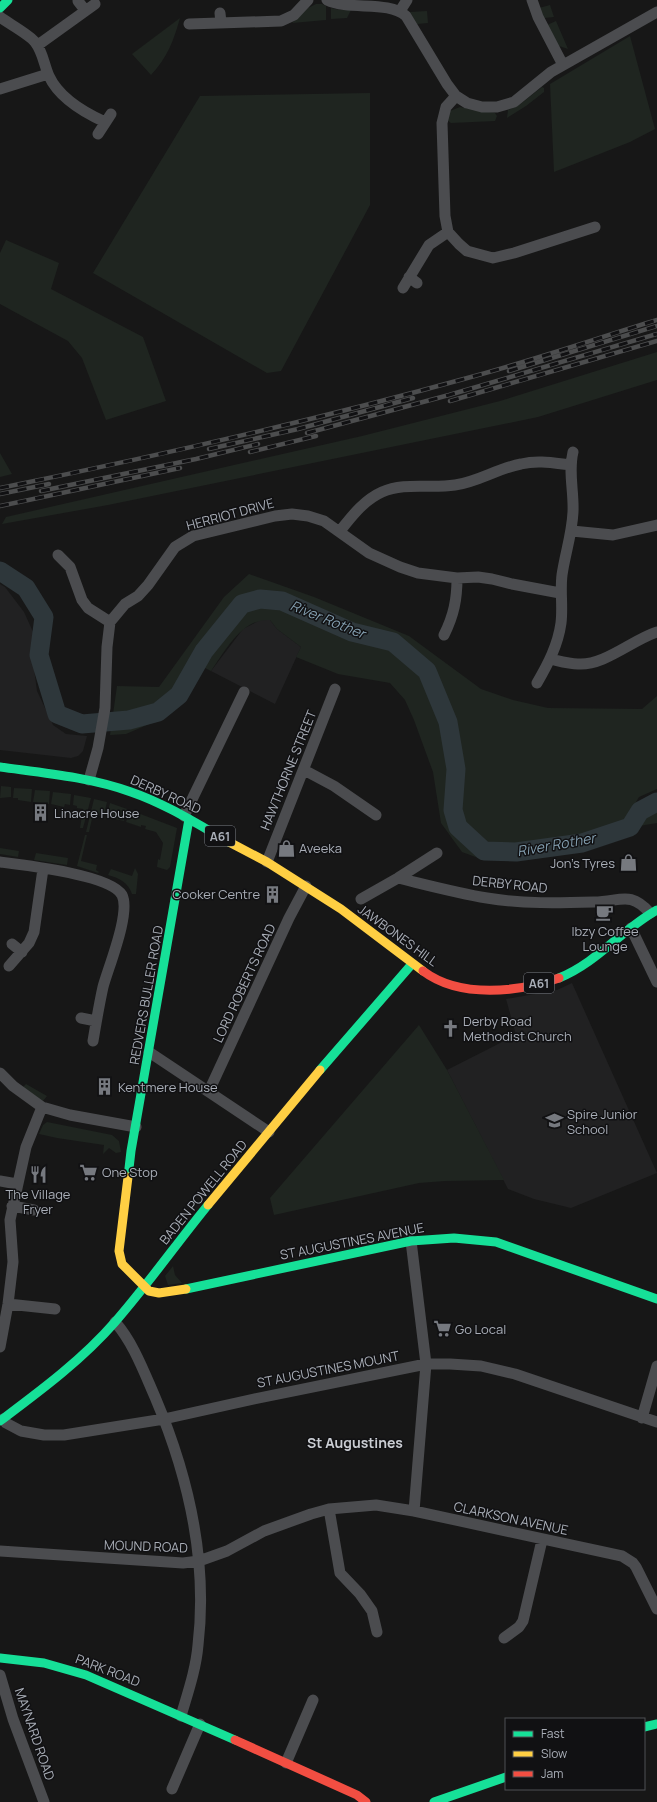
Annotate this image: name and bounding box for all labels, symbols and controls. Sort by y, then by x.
street label: HERRIOT DRIVE [184,494,276,534]
water label: River Rother [288,595,370,643]
street label: HAWTHORNE STREET [256,707,320,833]
street label: DERBY ROAD [128,770,204,818]
building icon: Linacre House [31,803,51,823]
place label: Linacre House [54,804,140,822]
road number: A61 [205,826,235,846]
water label: River Rother [515,827,599,860]
shop icon: Aveeka [276,838,296,858]
place label: Aveeka [299,839,342,857]
shop icon: Jon's Tyres [618,853,638,873]
place label: Jon's Tyres [550,854,615,872]
street label: DERBY ROAD [472,871,549,897]
building icon: Cooker Centre [263,884,283,904]
place label: Cooker Centre [172,885,260,903]
street label: JAWBONES HILL [355,900,442,970]
cafe icon: Ibzy Coffee Lounge [595,902,615,922]
street label: LORD ROBERTS ROAD [209,920,280,1045]
place label: Ibzy Coffee Lounge [571,922,639,955]
street label: REDVERS BULLER ROAD [125,924,167,1066]
road number: A61 [524,973,554,993]
place label: Derby Road Methodist Church [463,1012,572,1045]
church icon: Derby Road Methodist Church [440,1018,460,1038]
building icon: Kentmere House [95,1077,115,1097]
place label: Kentmere House [118,1078,218,1096]
place label: Spire Junior School [567,1105,638,1138]
school or university icon: Spire Junior School [544,1111,564,1131]
street label: BADEN POWELL ROAD [155,1136,251,1248]
supermarket icon: One Stop [79,1162,99,1182]
place label: One Stop [102,1163,158,1181]
restaurant icon: The Village Fryer [28,1165,48,1185]
place label: The Village Fryer [6,1185,71,1218]
street label: ST AUGUSTINES AVENUE [278,1218,426,1264]
supermarket icon: Go Local [432,1319,452,1339]
place label: Go Local [455,1320,506,1338]
street label: ST AUGUSTINES MOUNT [255,1346,401,1392]
district label: St Augustines [307,1433,403,1452]
street label: CLARKSON AVENUE [452,1497,570,1539]
street label: MOUND ROAD [104,1536,189,1556]
street label: PARK ROAD [73,1649,143,1691]
street label: MAYNARD ROAD [11,1685,59,1783]
legend [505,1718,645,1790]
text: Fast [541,1725,565,1742]
text: Slow [541,1745,567,1762]
text: Jam [541,1765,563,1782]

